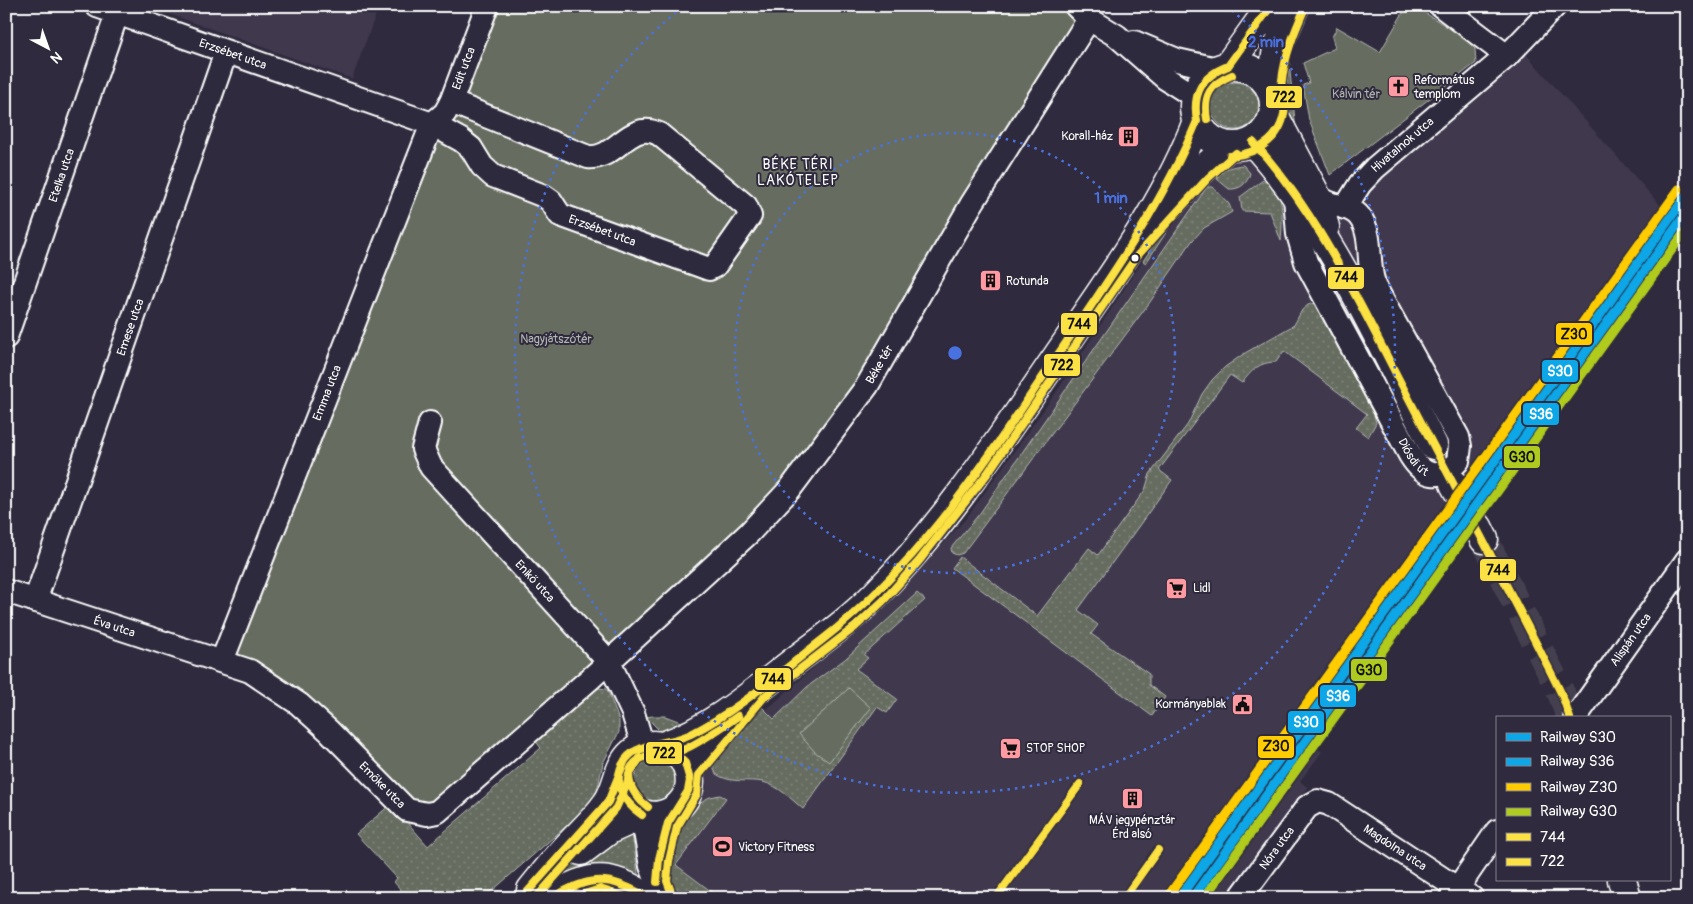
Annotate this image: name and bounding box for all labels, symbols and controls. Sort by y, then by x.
north arrow [22,22,72,72]
text: 2 min [1248,33,1284,52]
street label: Erzsébet utca [197,36,269,73]
street label: Edit utca [449,45,479,92]
text: N [47,48,65,67]
place label: Református templom [1413,73,1475,102]
church icon: Református templom [1386,75,1410,99]
line badge: 722 [1265,85,1303,109]
park label: Kálvin tér [1332,87,1381,102]
text: 722 [1272,89,1296,106]
street label: Hivatalnok utca [1368,114,1437,176]
building icon: Korall-ház [1117,124,1141,148]
place label: Korall-ház [1061,129,1113,144]
street label: Etelka utca [46,146,78,204]
district label: BÉKE TÉRI LAKÓTELEP [757,155,839,189]
text: 1 min [1094,189,1128,208]
street label: Erzsébet utca [566,212,638,250]
unlabelled marker [1130,253,1140,263]
line badge: 744 [1327,266,1365,290]
building icon: Rotunda [978,269,1002,293]
text: 744 [1334,269,1359,286]
place label: Rotunda [1006,274,1049,289]
street label: Emese utca [114,296,148,358]
line badge: 744 [1060,312,1098,336]
text: 744 [1067,316,1092,333]
line badge: Z30 [1555,322,1593,346]
text: Z30 [1561,326,1588,343]
park label: Nagyjátszótér [520,332,593,347]
street label: Béke tér [863,342,897,387]
centre of rings [946,344,964,362]
line badge: 722 [1043,353,1081,377]
text: 722 [1050,357,1074,374]
line badge: S30 [1541,359,1579,383]
street label: Emma utca [310,363,345,423]
text: S30 [1547,363,1573,380]
line badge: S36 [1522,402,1560,426]
text: S36 [1529,406,1553,423]
street label: Diósdi út [1394,436,1431,480]
line badge: G30 [1503,445,1541,469]
text: G30 [1509,449,1536,466]
street label: Enikő utca [512,557,558,606]
line badge: 744 [1479,558,1517,582]
text: 744 [1486,562,1511,579]
supermarket icon: Lidl [1165,576,1189,600]
place label: Lidl [1193,581,1211,596]
street label: Alispán utca [1607,610,1655,669]
street label: Éva utca [91,612,137,641]
line badge: G30 [1350,658,1388,682]
text: G30 [1356,662,1383,679]
line badge: 744 [754,667,792,691]
text: 744 [761,671,786,688]
line badge: S36 [1319,684,1357,708]
text: S36 [1326,688,1350,705]
public building icon: Kormányablak [1230,692,1254,716]
place label: Kormányablak [1155,697,1226,712]
line badge: S30 [1287,710,1325,734]
text: S30 [1293,714,1319,731]
legend [1496,716,1670,882]
text: Railway S30 [1540,728,1616,747]
line badge: Z30 [1257,735,1295,759]
supermarket icon: STOP SHOP [998,736,1022,760]
text: Z30 [1263,738,1290,755]
line badge: 722 [645,741,683,765]
place label: STOP SHOP [1026,741,1086,756]
text: 722 [652,745,676,762]
text: Railway S36 [1540,752,1615,771]
street label: Emőke utca [356,759,408,812]
text: Railway Z30 [1540,778,1618,797]
building icon: MÁV jegypénztár Érd alsó [1120,787,1144,811]
text: Railway G30 [1540,802,1617,821]
place label: MÁV jegypénztár Érd alsó [1089,812,1176,842]
street label: Magdolna utca [1360,822,1430,874]
street label: Nóra utca [1256,824,1298,873]
text: 744 [1540,828,1566,847]
sports icon: Victory Fitness [710,835,734,859]
place label: Victory Fitness [738,840,815,855]
text: 722 [1540,852,1565,871]

